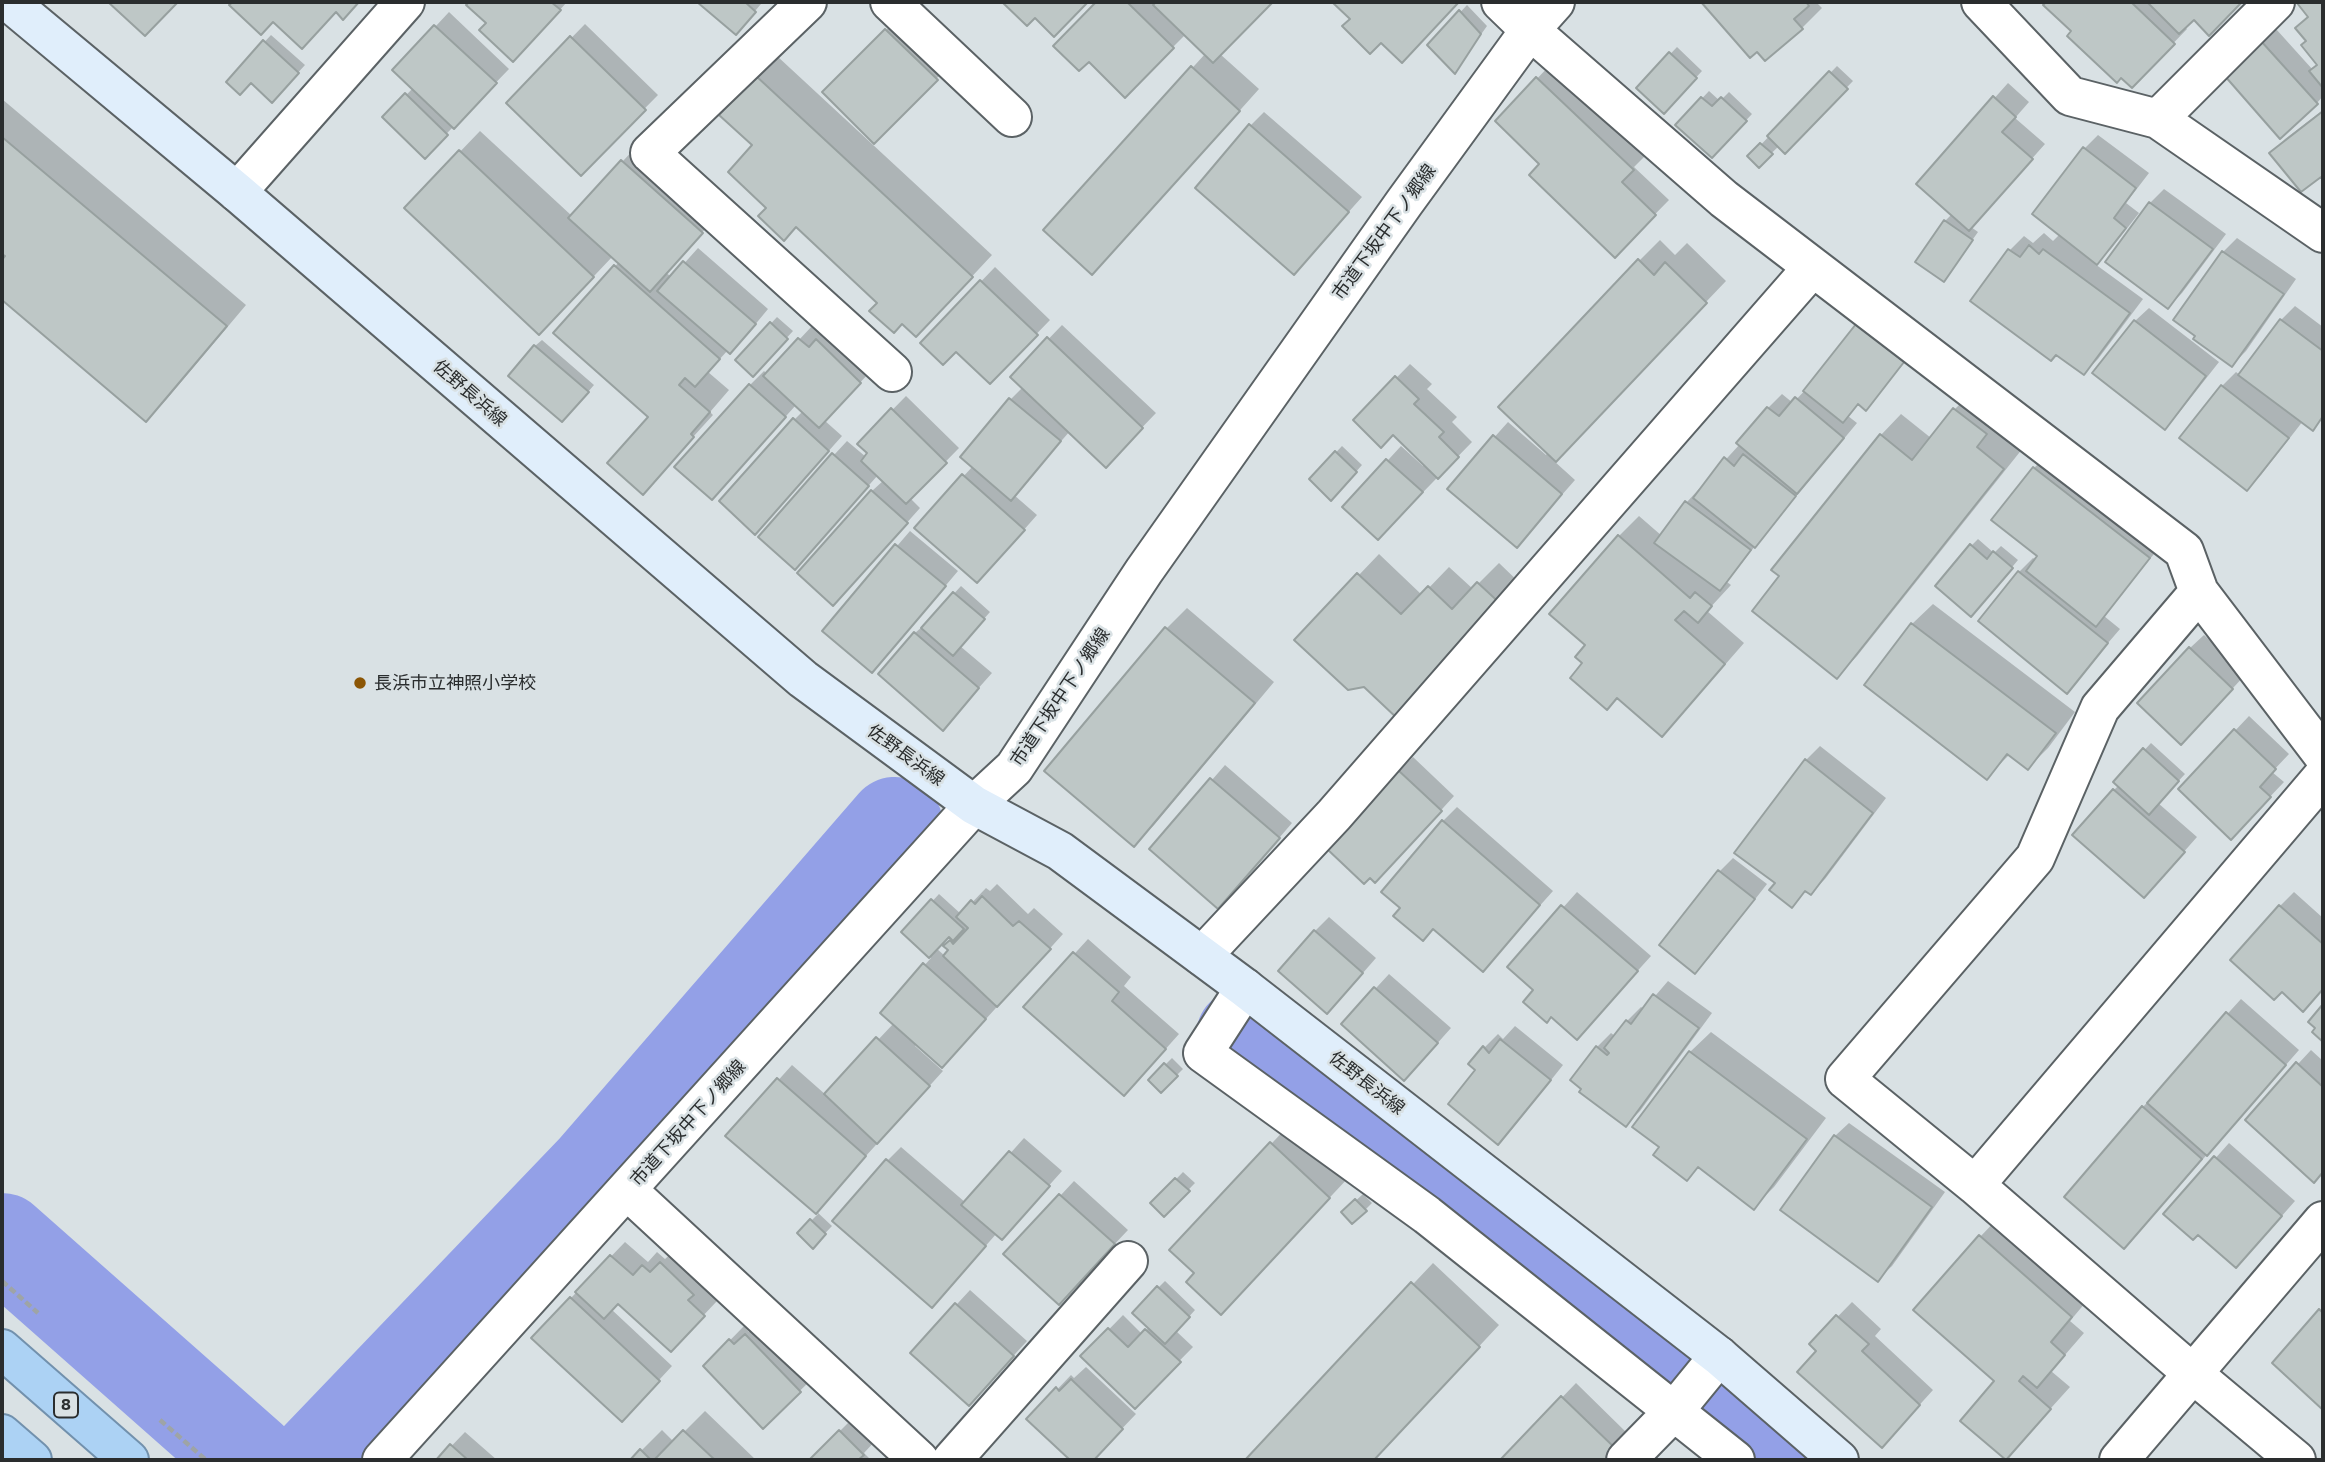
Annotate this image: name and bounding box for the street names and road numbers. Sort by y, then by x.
street label: 市道下坂中下ノ郷線 [1328,160,1440,304]
street label: 佐野長浜線 [429,355,511,431]
street label: 市道下坂中下ノ郷線 [1006,624,1114,770]
street label: 佐野長浜線 [863,720,949,790]
street label: 佐野長浜線 [1325,1047,1409,1119]
street label: 市道下坂中下ノ郷線 [626,1056,750,1190]
road number: 8 [54,1392,78,1418]

